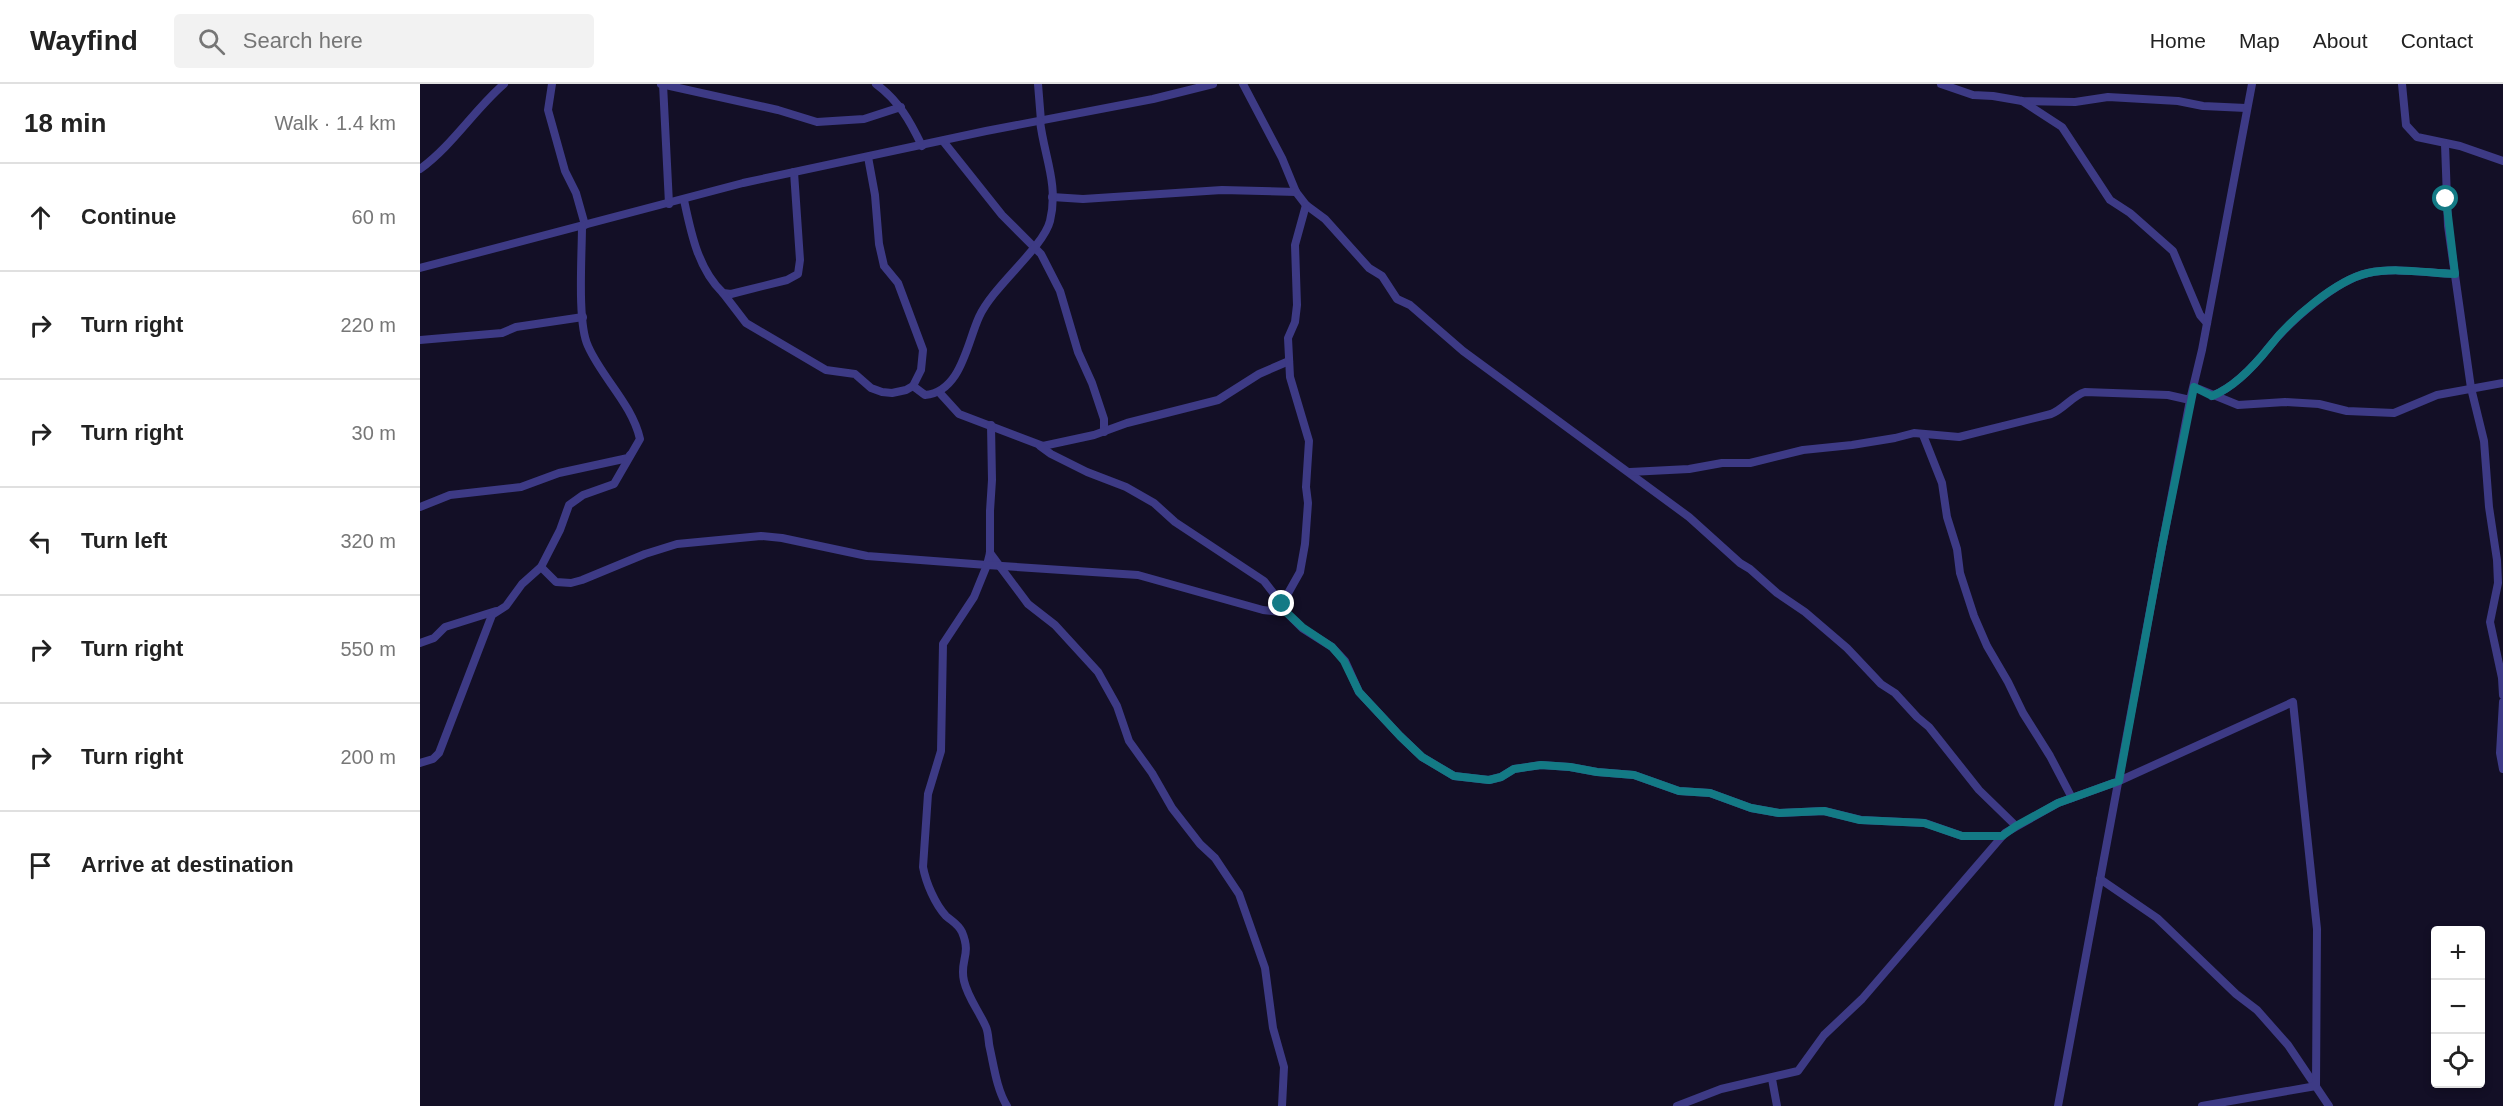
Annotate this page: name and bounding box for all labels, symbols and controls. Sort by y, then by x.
search box [174,14,594,68]
text: Wayfind [30,25,138,56]
icon: search [195,25,228,58]
text: Search here [243,28,363,53]
text: Home [2150,29,2206,52]
text: Map [2239,29,2280,52]
text: About [2313,29,2368,52]
text: Contact [2401,29,2473,52]
text: 18 min [24,108,106,138]
text: Walk · 1.4 km [275,112,396,134]
route start [2432,185,2458,211]
icon: ahead [24,201,57,234]
text: Continue [81,204,176,229]
text: 60 m [352,206,396,228]
icon: right [24,309,57,342]
text: Turn right [81,312,183,337]
text: 220 m [340,314,396,336]
icon: right [24,417,57,450]
text: Turn right [81,420,183,445]
text: 30 m [352,422,396,444]
icon: left [24,525,57,558]
text: Turn left [81,528,167,553]
text: 320 m [340,530,396,552]
route end [1268,590,1294,616]
icon: right [24,633,57,666]
text: Turn right [81,636,183,661]
text: 550 m [340,638,396,660]
icon: right [24,741,57,774]
text: Turn right [81,744,183,769]
text: 200 m [340,746,396,768]
icon: arrive [24,849,57,882]
text: Arrive at destination [81,852,294,877]
map controls [2431,926,2485,1088]
button: + [2431,926,2485,980]
button: − [2431,980,2485,1034]
button: locate [2431,1034,2485,1088]

